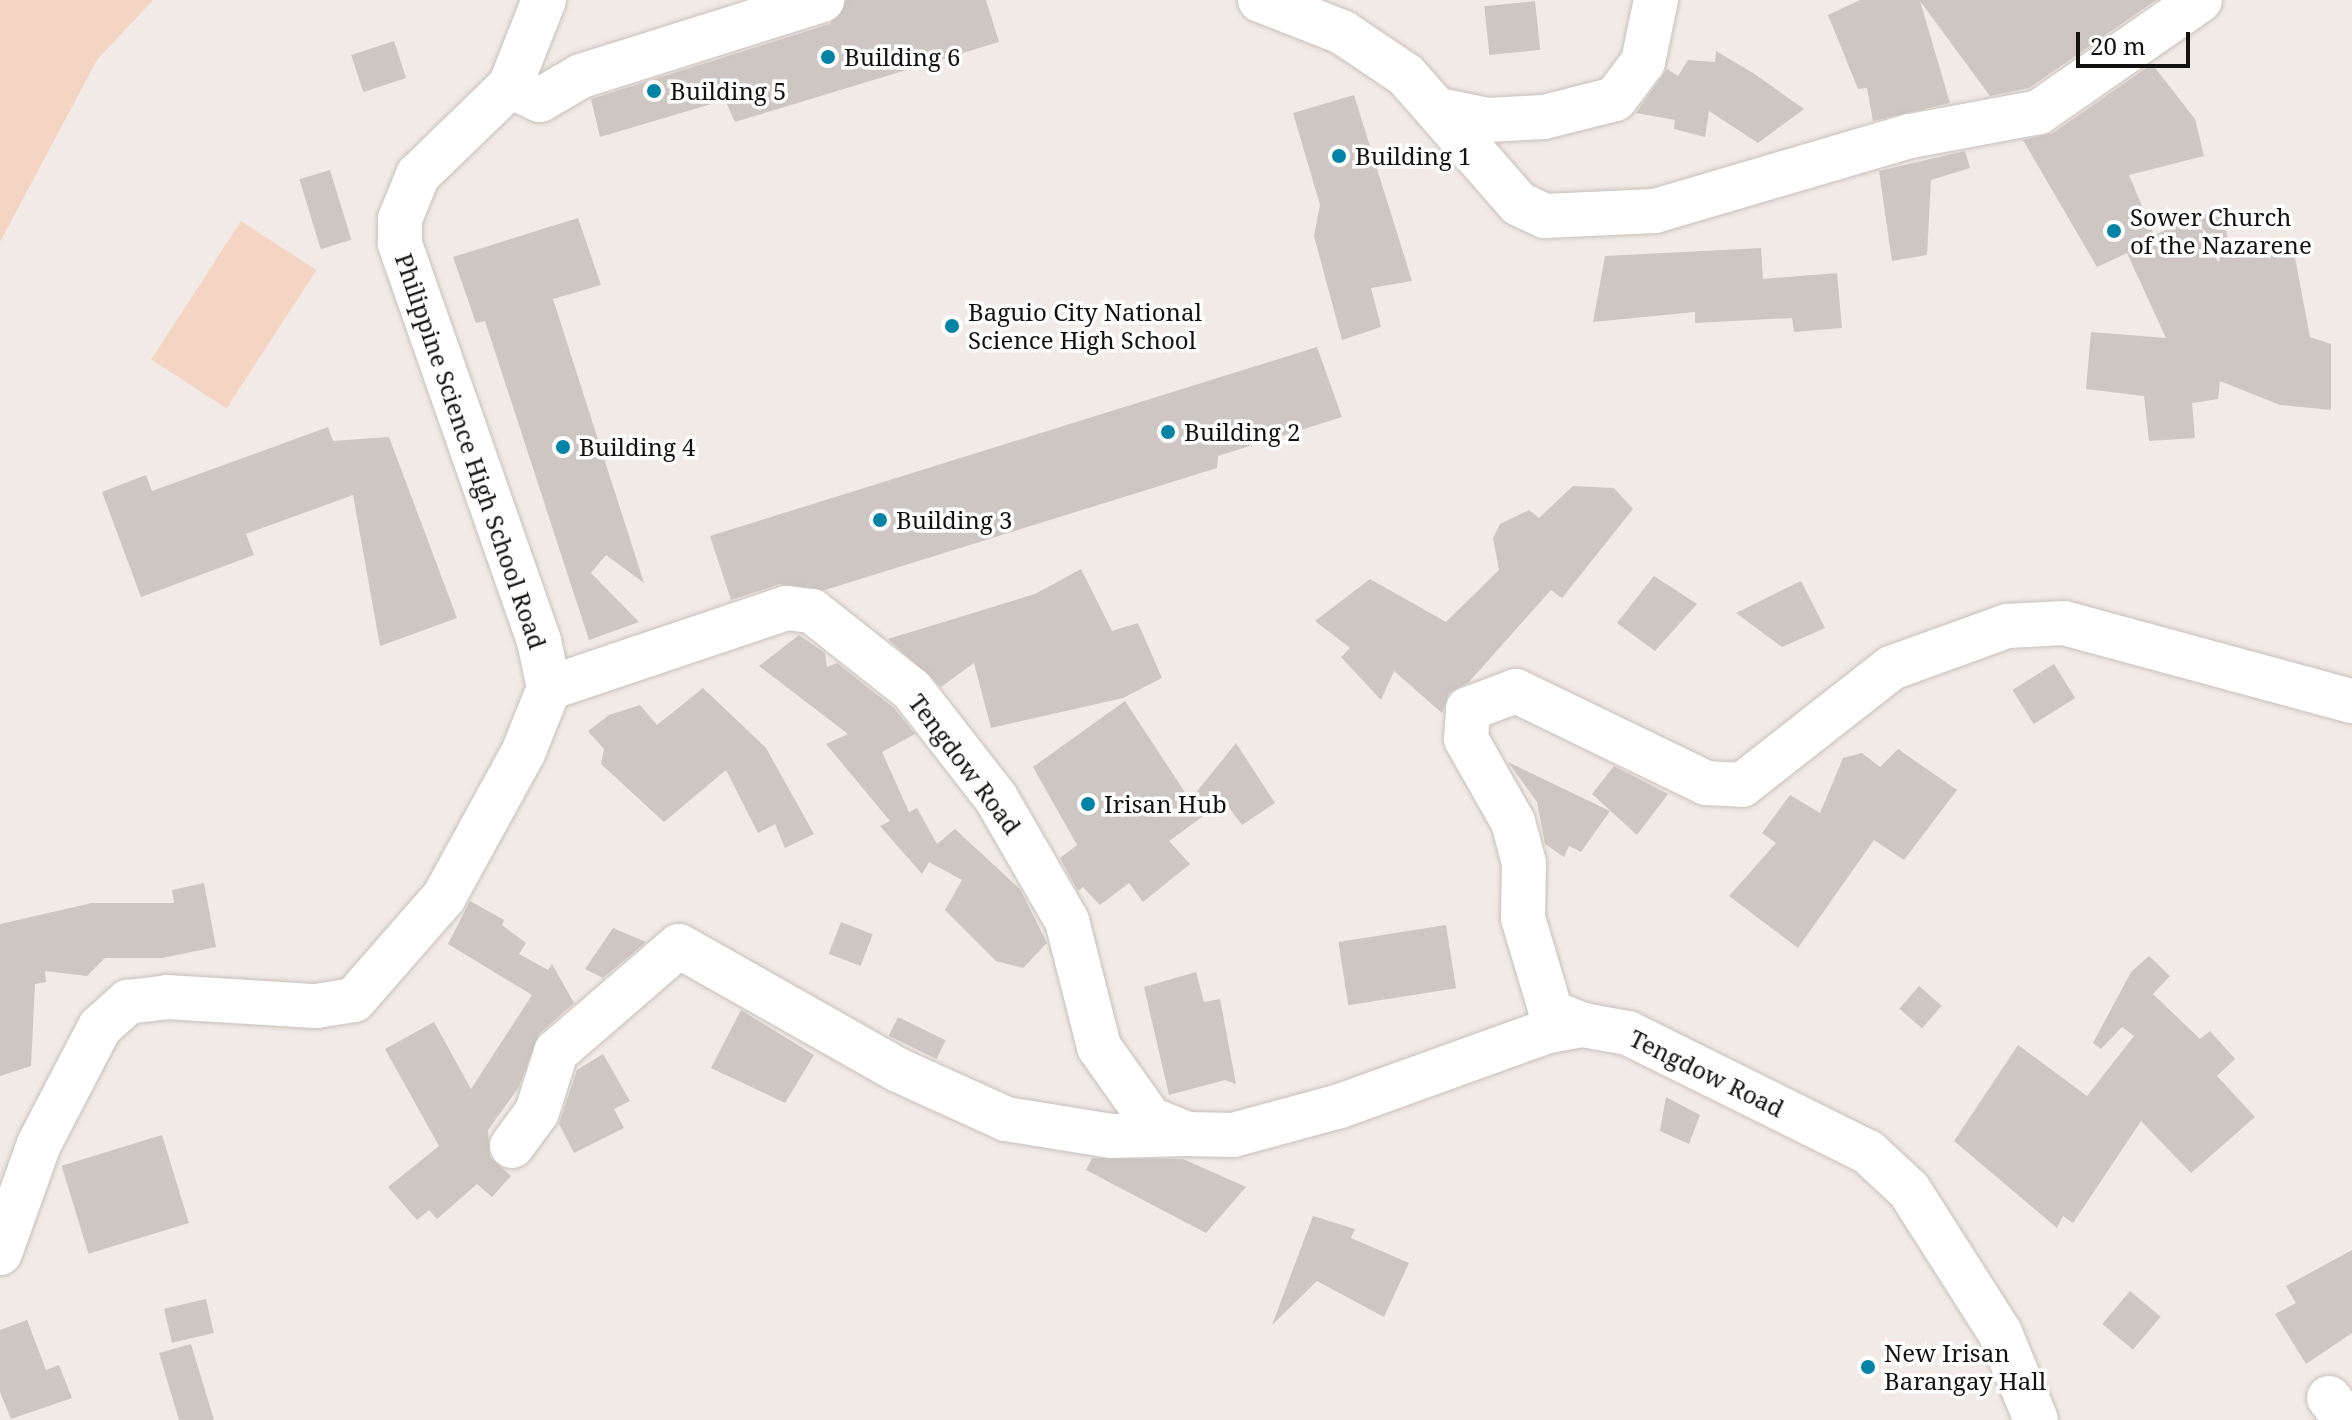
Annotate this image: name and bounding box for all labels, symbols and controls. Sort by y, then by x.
scale bar [2080,16,2194,66]
text: 20 m [2090,29,2146,62]
place label: Building 6 [844,43,961,71]
marker: Building 6 [819,48,837,66]
place label: Building 5 [670,77,787,105]
marker: Building 5 [645,82,663,100]
place label: Building 1 [1355,142,1472,170]
marker: Building 1 [1330,147,1348,165]
place label: Sower Church of the Nazarene [2130,203,2312,259]
marker: Sower Church of the Nazarene [2105,222,2123,240]
street label: Philippine Science High School Road [390,249,552,653]
place label: Baguio City National Science High School [968,298,1202,354]
marker: Baguio City National Science High School [943,317,961,335]
place label: Building 2 [1184,418,1301,446]
marker: Building 2 [1159,423,1177,441]
place label: Building 4 [579,433,696,461]
marker: Building 4 [554,438,572,456]
place label: Building 3 [896,506,1013,534]
marker: Building 3 [871,511,889,529]
street label: Tengdow Road [903,688,1027,840]
place label: Irisan Hub [1104,790,1227,818]
marker: Irisan Hub [1079,795,1097,813]
street label: Tengdow Road [1625,1023,1789,1123]
place label: New Irisan Barangay Hall [1884,1339,2046,1395]
marker: New Irisan Barangay Hall [1859,1358,1877,1376]

